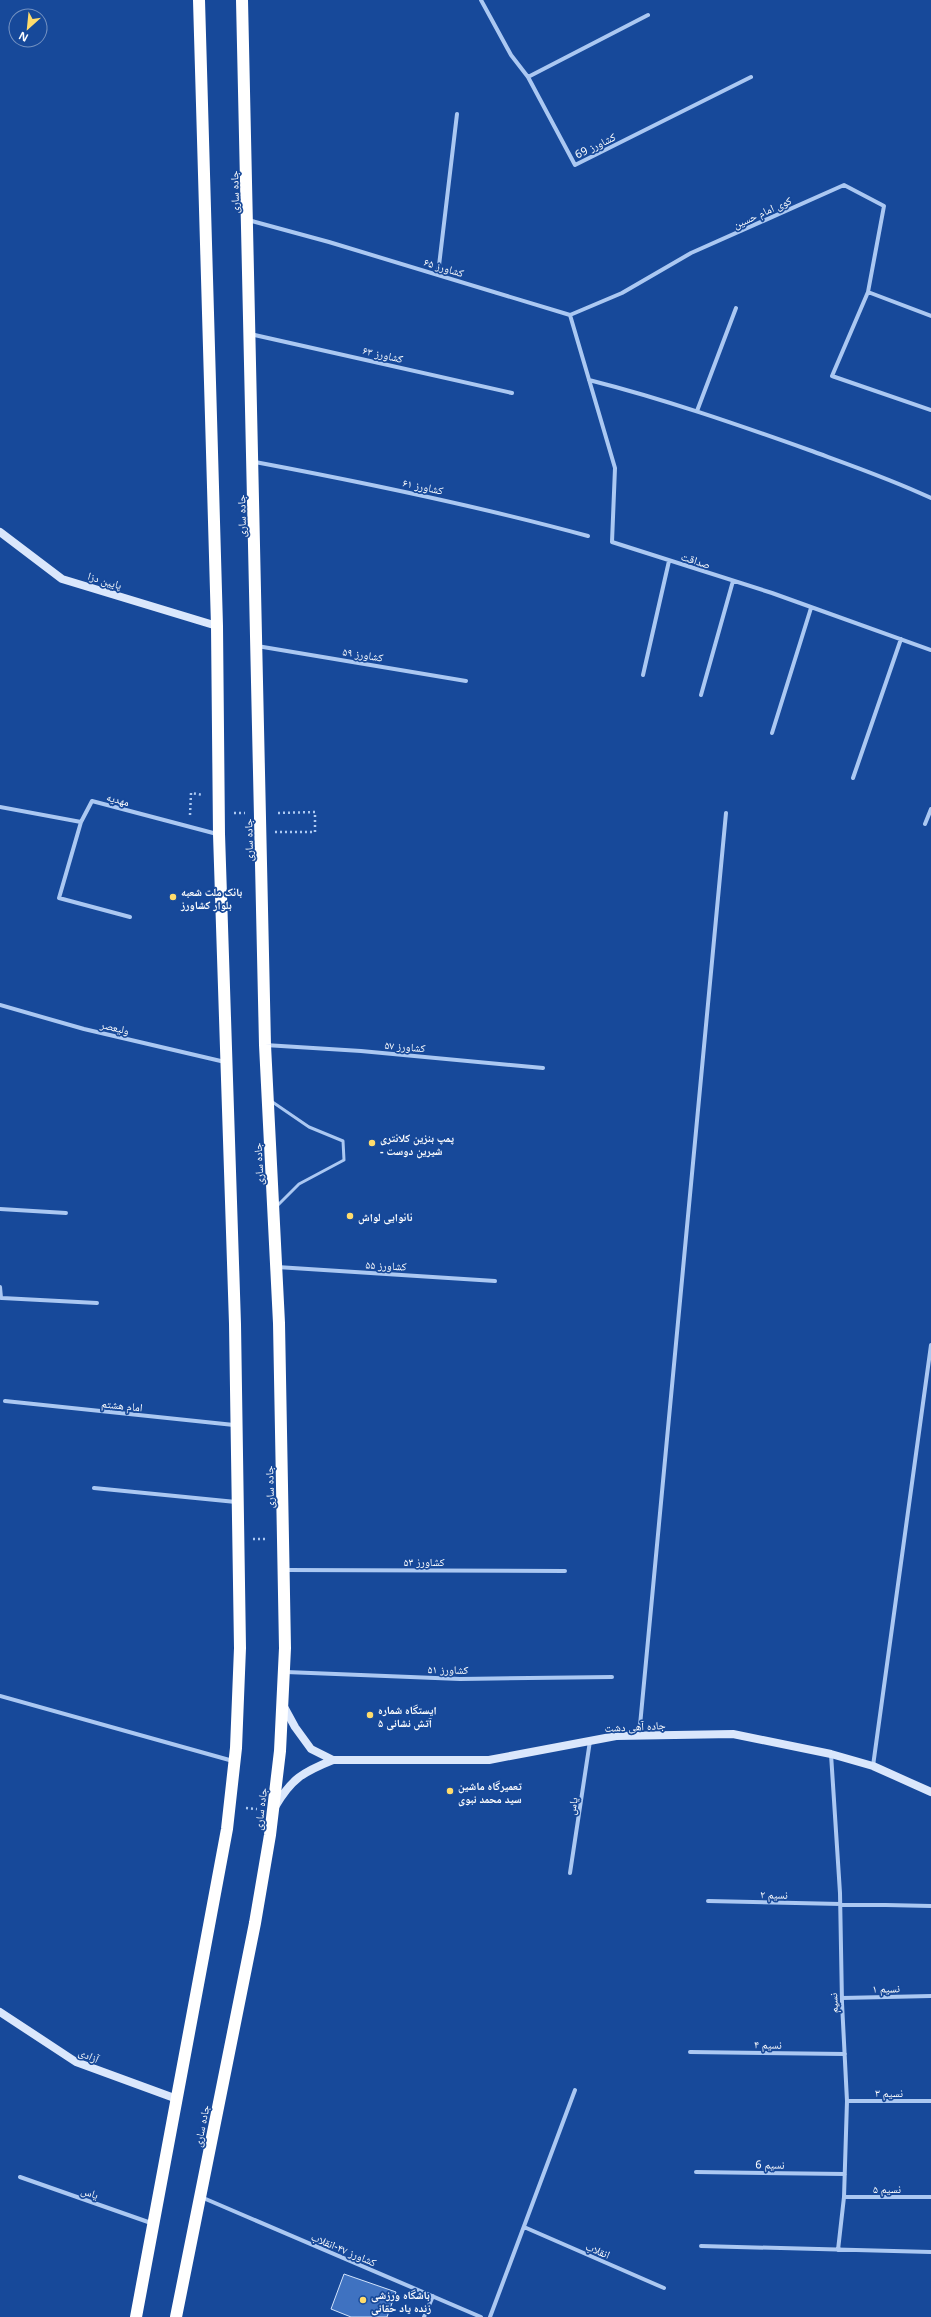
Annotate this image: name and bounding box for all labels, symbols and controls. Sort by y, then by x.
north arrow [8,8,48,48]
text: N [16,29,31,46]
street label: کشاورز 69 [572,128,618,161]
street label: جاده ساری [226,170,242,214]
street label: کوی امام حسین [730,192,794,232]
street label: کشاورز ۶۵ [422,254,466,280]
street label: کشاورز ۶۳ [361,342,405,366]
street label: کشاورز ۶۱ [401,474,445,498]
street label: جاده ساری [233,494,249,538]
street label: صداقت [679,548,713,572]
street label: پایین دزا [86,568,124,592]
street label: کشاورز ۵۹ [342,643,385,665]
street label: مهدیه [105,789,131,809]
street label: جاده ساری [240,818,256,862]
place label: بانک ملت شعبه بلوار کشاورز [180,884,242,912]
marker: بانک ملت شعبه بلوار کشاورز [168,892,178,902]
street label: ولیعصر [98,1016,131,1038]
street label: کشاورز ۵۷ [384,1037,427,1055]
place label: پمپ بنزین کلانتری - شیرین دوست [380,1130,454,1159]
marker: پمپ بنزین کلانتری - شیرین دوست [367,1138,377,1148]
street label: جاده ساری [249,1142,267,1186]
place label: نانوایی لواش [358,1209,412,1225]
marker: نانوایی لواش [345,1211,355,1221]
street label: کشاورز ۵۵ [365,1256,407,1274]
street label: امام هشتم [101,1395,143,1416]
street label: جاده ساری [261,1465,277,1509]
street label: کشاورز ۵۳ [403,1554,445,1569]
street label: کشاورز ۵۱ [427,1661,469,1677]
place label: ایستگاه شماره ۵ آتش نشانی [378,1702,437,1731]
marker: ایستگاه شماره ۵ آتش نشانی [365,1710,375,1720]
street label: جاده آهی دشت [604,1717,666,1735]
place label: تعمیرگاه ماشین سید محمد نبوی [458,1778,522,1807]
marker: تعمیرگاه ماشین سید محمد نبوی [445,1786,455,1796]
street label: جاده ساری [250,1787,270,1831]
street label: یاس [563,1796,581,1816]
street label: نسیم ۲ [760,1886,788,1903]
street label: نسیم ۱ [872,1980,900,1997]
street label: نسیم [825,1993,842,2013]
street label: نسیم ۴ [754,2036,782,2053]
street label: آزادی [76,2044,102,2066]
street label: نسیم ۳ [875,2085,903,2101]
street label: جاده ساری [190,2104,212,2148]
street label: نسیم 6 [755,2156,785,2173]
street label: نسیم ۵ [873,2181,901,2197]
street label: یاس [79,2182,101,2202]
street label: کشاورز ۴۷-انقلاب [309,2228,379,2270]
street label: انقلاب [584,2238,612,2262]
place label: باشگاه ورزشی زنده یاد حقانی [371,2287,431,2316]
marker: باشگاه ورزشی زنده یاد حقانی [358,2295,368,2305]

